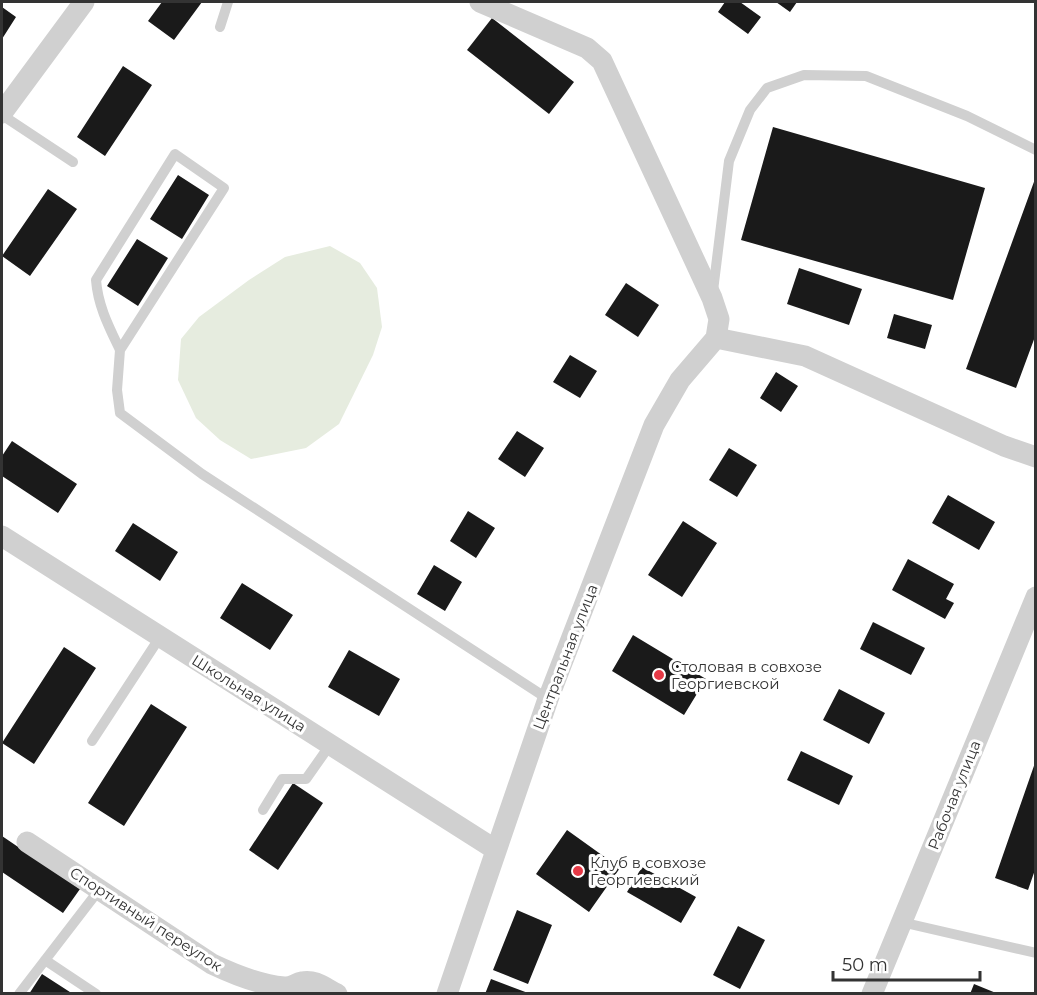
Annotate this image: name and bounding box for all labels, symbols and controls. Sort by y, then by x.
street label: Центральная улица [528,582,602,732]
street label: Школьная улица [188,650,310,736]
place label: Столовая в совхозе Георгиевской [671,657,822,693]
marker: Столовая в совхозе Георгиевской [652,668,666,682]
street label: Рабочая улица [923,738,985,852]
place label: Клуб в совхозе Георгиевский [590,853,706,889]
street label: Спортивный переулок [66,863,226,975]
marker: Клуб в совхозе Георгиевский [571,864,585,878]
scale bar [833,944,980,982]
text: 50 m [842,954,888,976]

